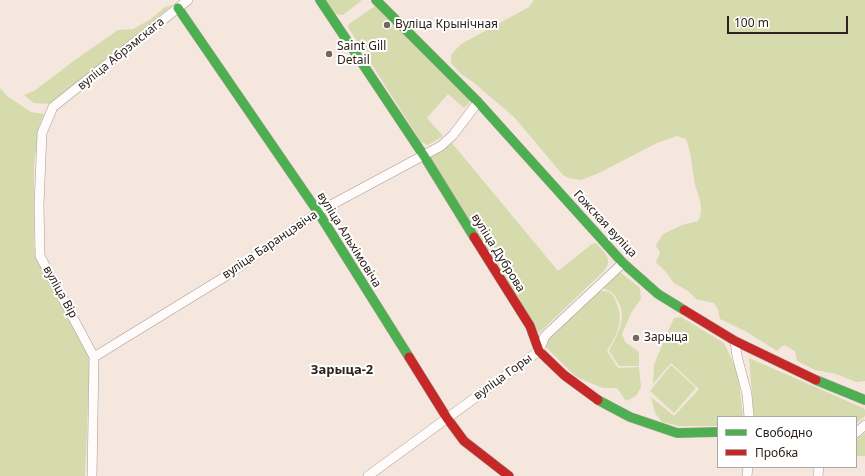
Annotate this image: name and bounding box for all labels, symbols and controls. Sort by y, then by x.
scale bar [729,8,850,34]
text: 100 m [734,14,769,31]
street label: вуліца Абрэмскага [75,15,167,93]
place label: Вуліца Крынічная [395,18,498,32]
marker: Вуліца Крынічная [382,20,392,30]
place label: Saint Gill Detail [337,40,386,68]
marker: Saint Gill Detail [324,49,334,59]
street label: Гожская вуліца [570,187,640,261]
street label: вуліца Альхімовіча [314,190,384,290]
street label: вуліца Баранцэвіча [220,208,320,282]
street label: вуліца Дуброва [468,211,528,295]
street label: вуліца Вір [40,263,80,321]
place label: Зарыца [644,331,688,345]
marker: Зарыца [631,333,641,343]
street label: вуліца Горы [471,351,535,403]
district label: Зарыца-2 [311,362,373,378]
legend [717,416,857,468]
text: Свободно [755,424,813,441]
text: Пробка [755,444,798,461]

